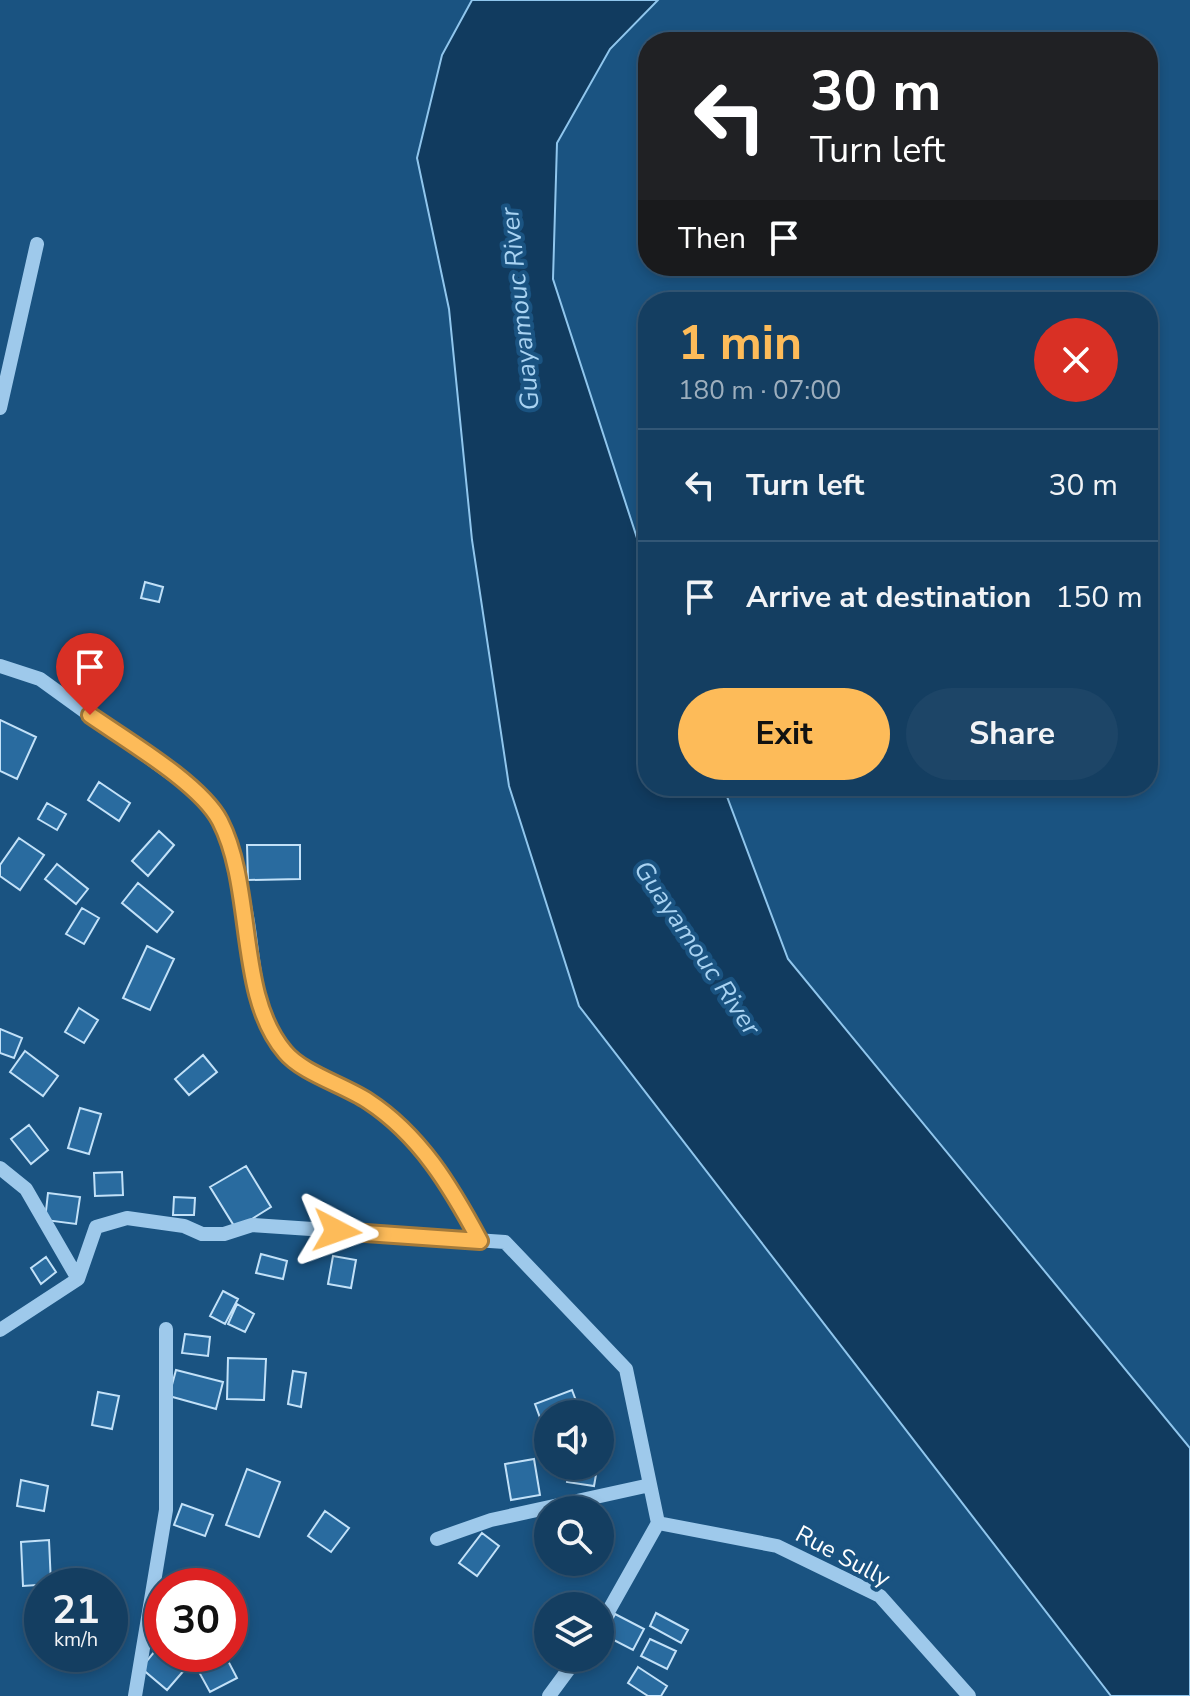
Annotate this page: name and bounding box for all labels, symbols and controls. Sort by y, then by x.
text: 30 m [810,53,941,130]
icon: left [678,64,782,168]
text: Turn left [810,126,945,175]
water label: Guayamouc River [492,205,548,412]
icon: arrive [762,216,806,260]
text: Then [678,218,746,259]
text: 1 min [678,310,802,376]
button: close [1034,318,1118,402]
text: 180 m · 07:00 [678,373,841,408]
icon: left [678,463,722,507]
text: Turn left [746,465,864,506]
text: 30 m [1049,465,1118,506]
icon: arrive [678,575,722,619]
text: Arrive at destination [746,577,1031,618]
text: 150 m [1055,577,1143,618]
pin [56,633,124,715]
icon: arrive [68,645,112,689]
button: Exit [678,688,890,780]
button: Share [906,688,1118,780]
water label: Guayamouc River [626,854,769,1043]
position arrow [295,1189,379,1273]
map controls [534,1400,614,1672]
button: sound [534,1400,614,1480]
button: search [534,1496,614,1576]
street label: Rue Sully [790,1518,897,1595]
speed limit sign: 30 [144,1568,248,1672]
text: 21 [52,1583,100,1637]
button: layers [534,1592,614,1672]
text: km/h [54,1626,98,1653]

